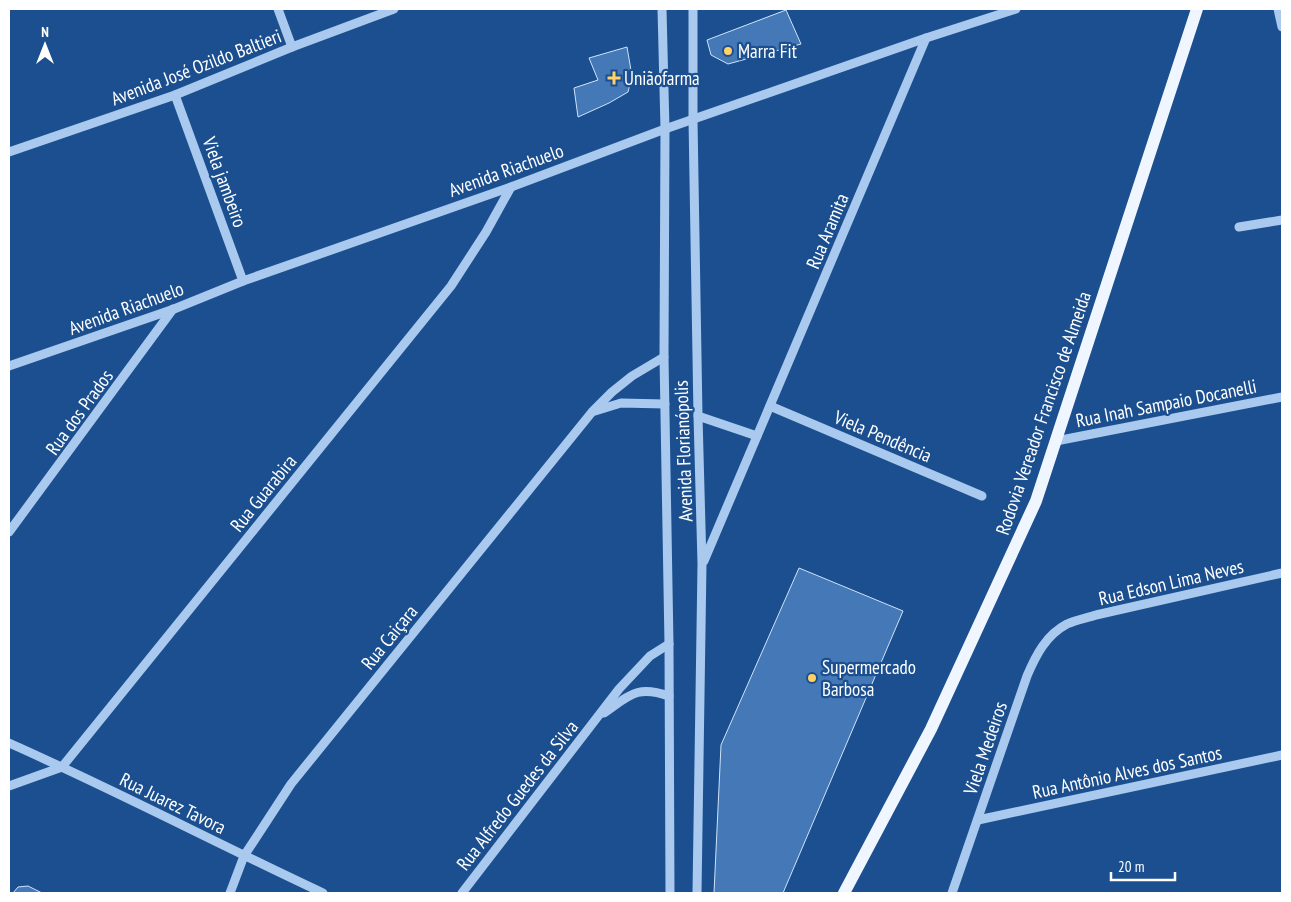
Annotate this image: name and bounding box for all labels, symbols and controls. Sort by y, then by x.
north arrow [20,20,70,70]
text: N [41,23,49,41]
street label: Avenida José Ozildo Baltieri [107,23,285,111]
place label: Marra Fit [738,39,798,63]
marker: Marra Fit [722,45,734,57]
place label: Uniãofarma [624,66,700,90]
marker: Uniãofarma [608,72,620,84]
street label: Viela jambeiro [197,133,252,231]
street label: Avenida Riachuelo [445,138,567,202]
street label: Rua Aramita [800,190,854,272]
street label: Avenida Riachuelo [65,276,187,340]
street label: Rodovia Vereador Francisco de Almeida [990,288,1096,538]
street label: Rua dos Prados [40,365,118,459]
street label: Rua Inah Sampaio Docanelli [1074,374,1258,432]
street label: Avenida Florianópolis [669,380,697,522]
street label: Viela Pendência [830,404,936,467]
street label: Rua Guarabira [225,450,301,536]
street label: Rua Edson Lima Neves [1096,554,1246,610]
street label: Rua Caiçara [356,600,422,674]
place label: Supermercado Barbosa [822,655,916,701]
marker: Supermercado Barbosa [806,672,818,684]
street label: Viela Medeiros [958,698,1012,799]
street label: Rua Alfredo Guedes da Silva [451,715,583,875]
street label: Rua Antônio Alves dos Santos [1030,740,1224,804]
street label: Rua Juarez Tavora [116,767,230,839]
scale bar [1111,850,1175,882]
text: 20 m [1118,857,1144,876]

